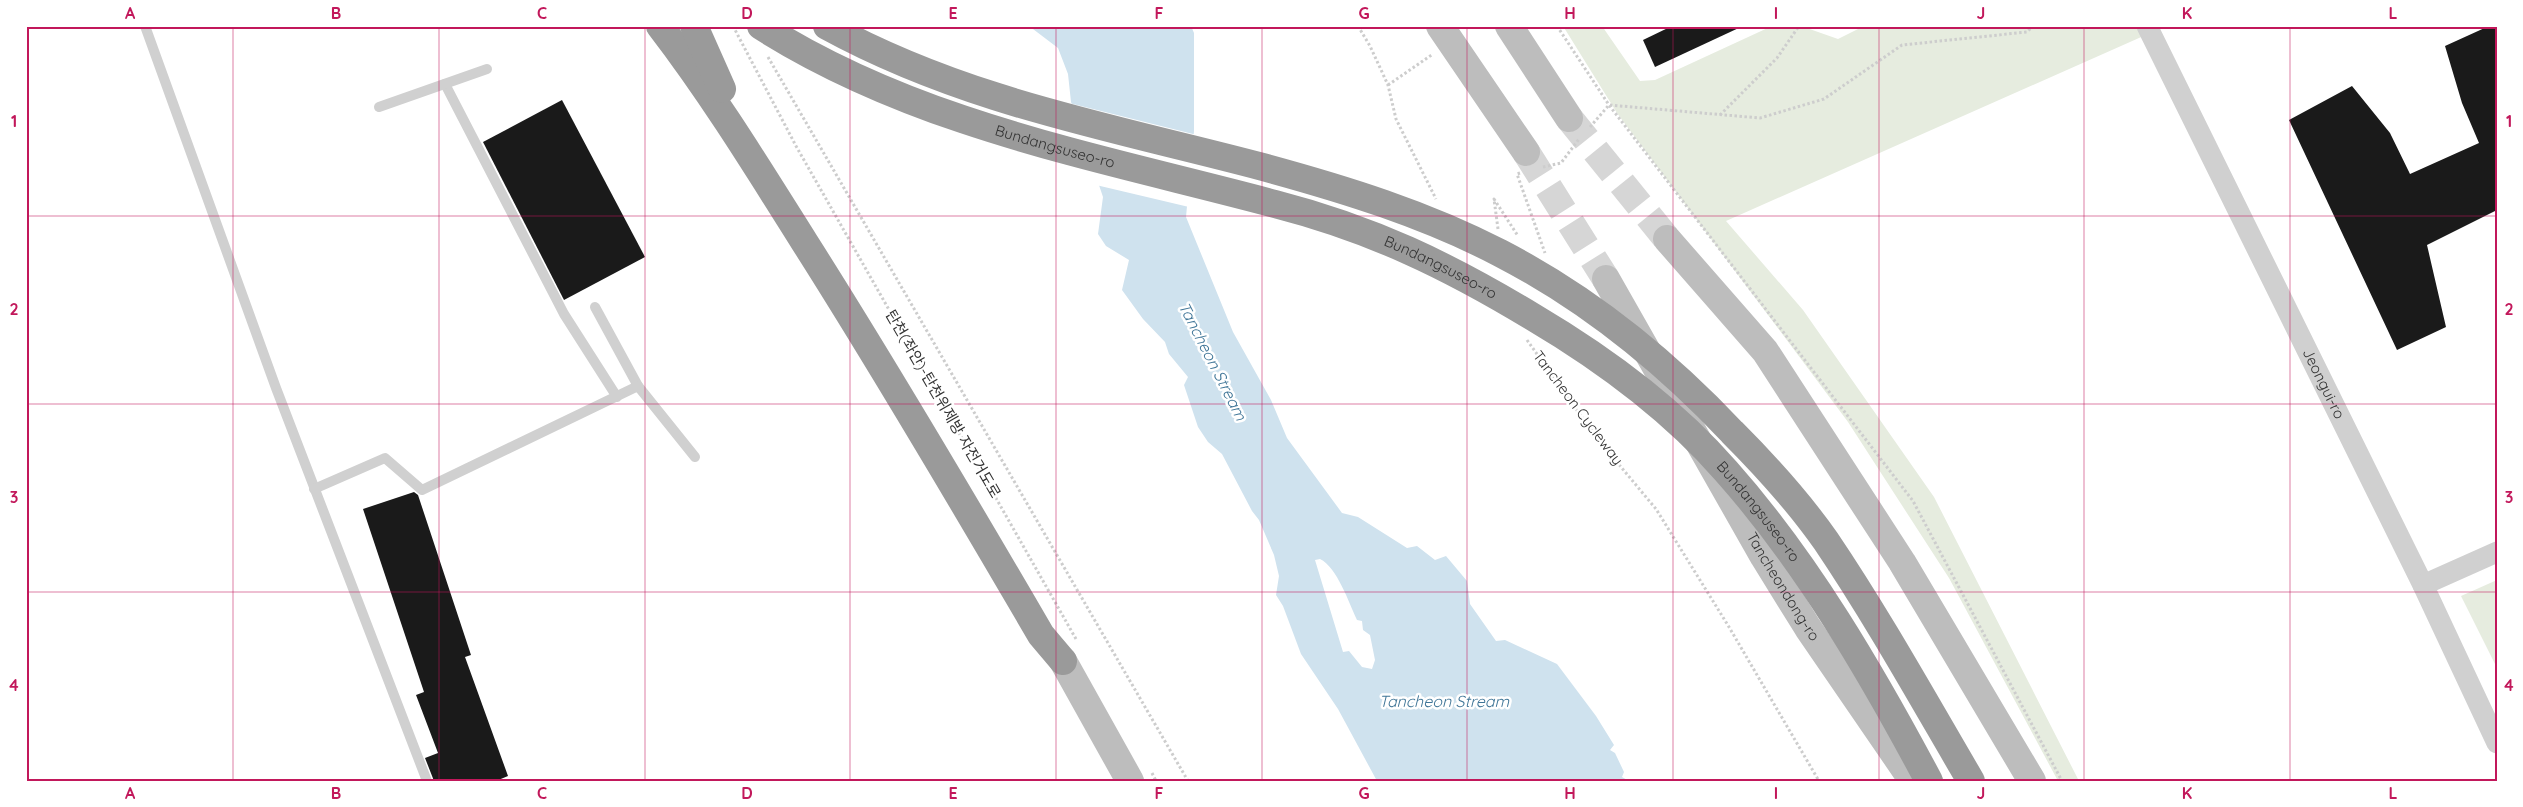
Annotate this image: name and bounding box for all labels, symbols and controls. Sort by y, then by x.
text: A [125,3,136,23]
text: B [331,3,341,23]
text: C [537,3,547,23]
text: D [741,3,753,23]
text: E [948,3,958,23]
text: F [1155,3,1164,23]
text: G [1358,3,1370,23]
text: H [1564,3,1576,23]
text: I [1774,3,1778,23]
text: J [1977,3,1985,23]
text: K [2182,3,2192,23]
text: L [2389,3,2398,23]
text: 1 [11,111,17,131]
text: 1 [2506,111,2512,131]
street label: Bundangsuseo-ro [993,120,1117,172]
street label: Bundangsuseo-ro [1381,231,1500,303]
water label: Tancheon Stream [1175,298,1252,424]
text: 2 [9,299,19,319]
text: 2 [2504,299,2514,319]
street label: 탄천(좌안)-탄천위제방 자전거도로 [882,306,1005,501]
street label: Jeongui-ro [2299,345,2349,422]
street label: Tancheon Cycleway [1529,347,1628,469]
street label: Bundangsuseo-ro [1713,457,1805,565]
text: 3 [10,487,18,507]
text: 3 [2505,487,2513,507]
street label: Tancheondong-ro [1743,529,1824,645]
text: 4 [9,675,19,695]
text: 4 [2504,675,2514,695]
water label: Tancheon Stream [1379,691,1510,711]
text: A [125,783,136,803]
text: B [331,783,341,803]
text: C [537,783,547,803]
text: D [741,783,753,803]
text: E [948,783,958,803]
text: F [1155,783,1164,803]
text: G [1358,783,1370,803]
text: H [1564,783,1576,803]
text: I [1774,783,1778,803]
text: J [1977,783,1985,803]
text: K [2182,783,2192,803]
text: L [2389,783,2398,803]

